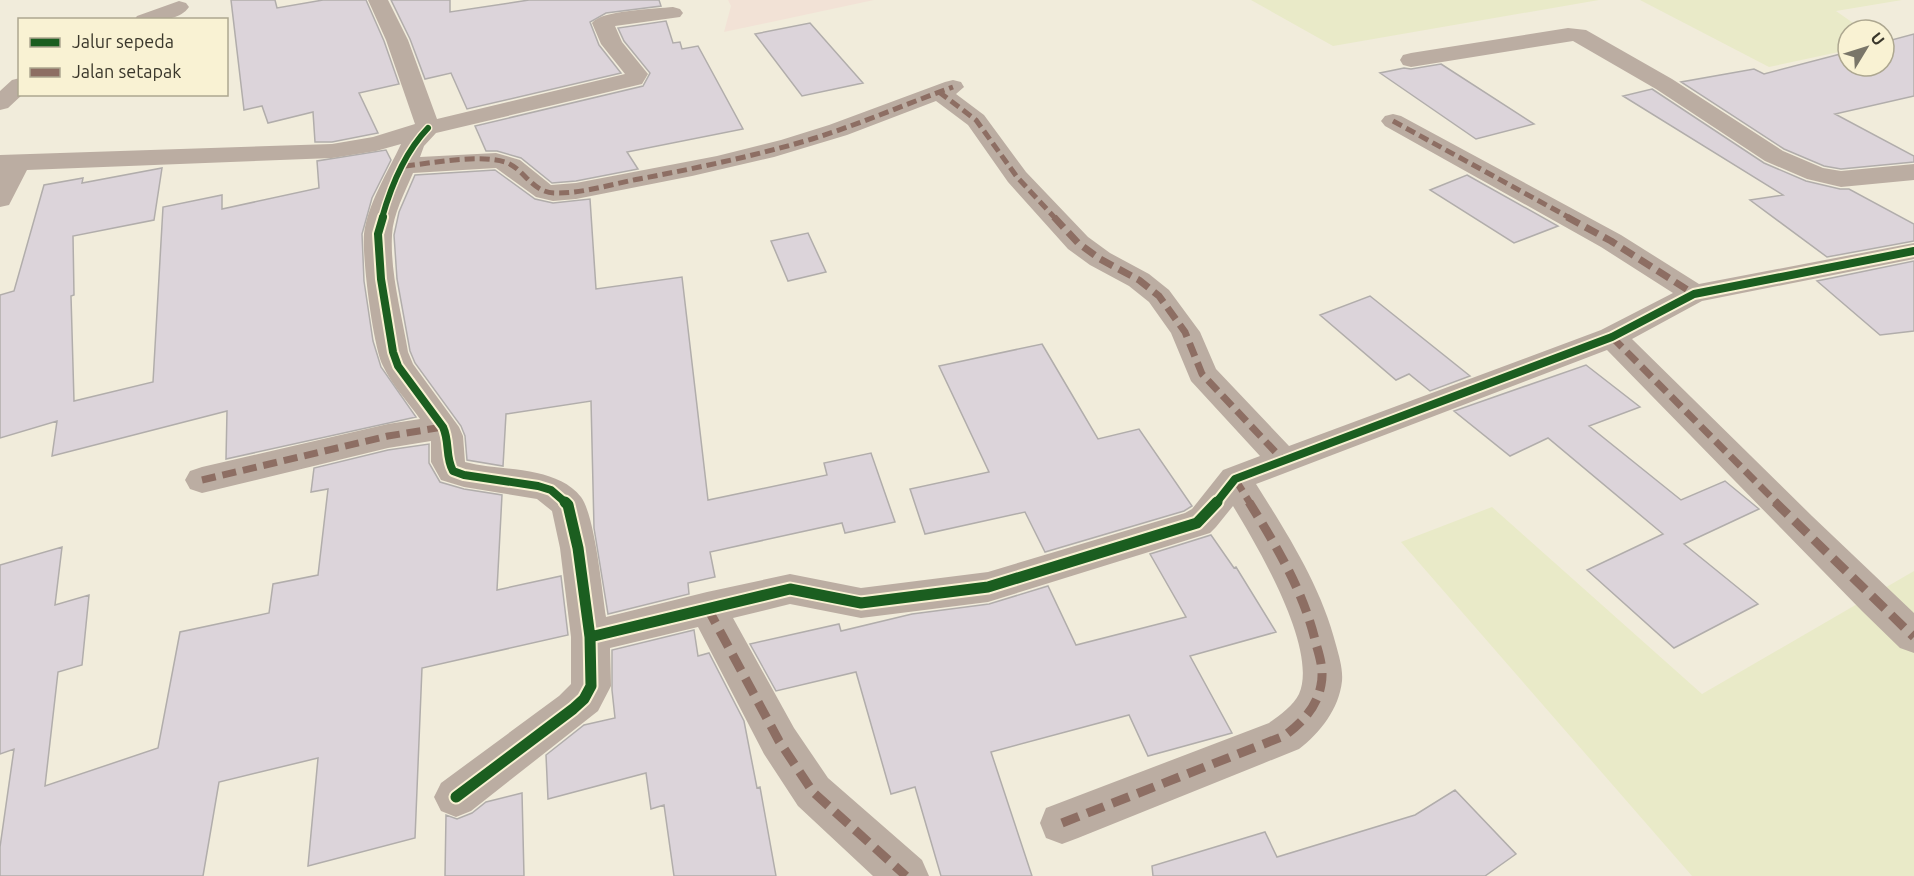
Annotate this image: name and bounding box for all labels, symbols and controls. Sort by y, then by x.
legend [18,18,228,96]
north arrow [1836,18,1896,78]
text: U [1867,29,1888,49]
text: Jalur sepeda [72,31,174,51]
text: Jalan setapak [72,61,181,81]

